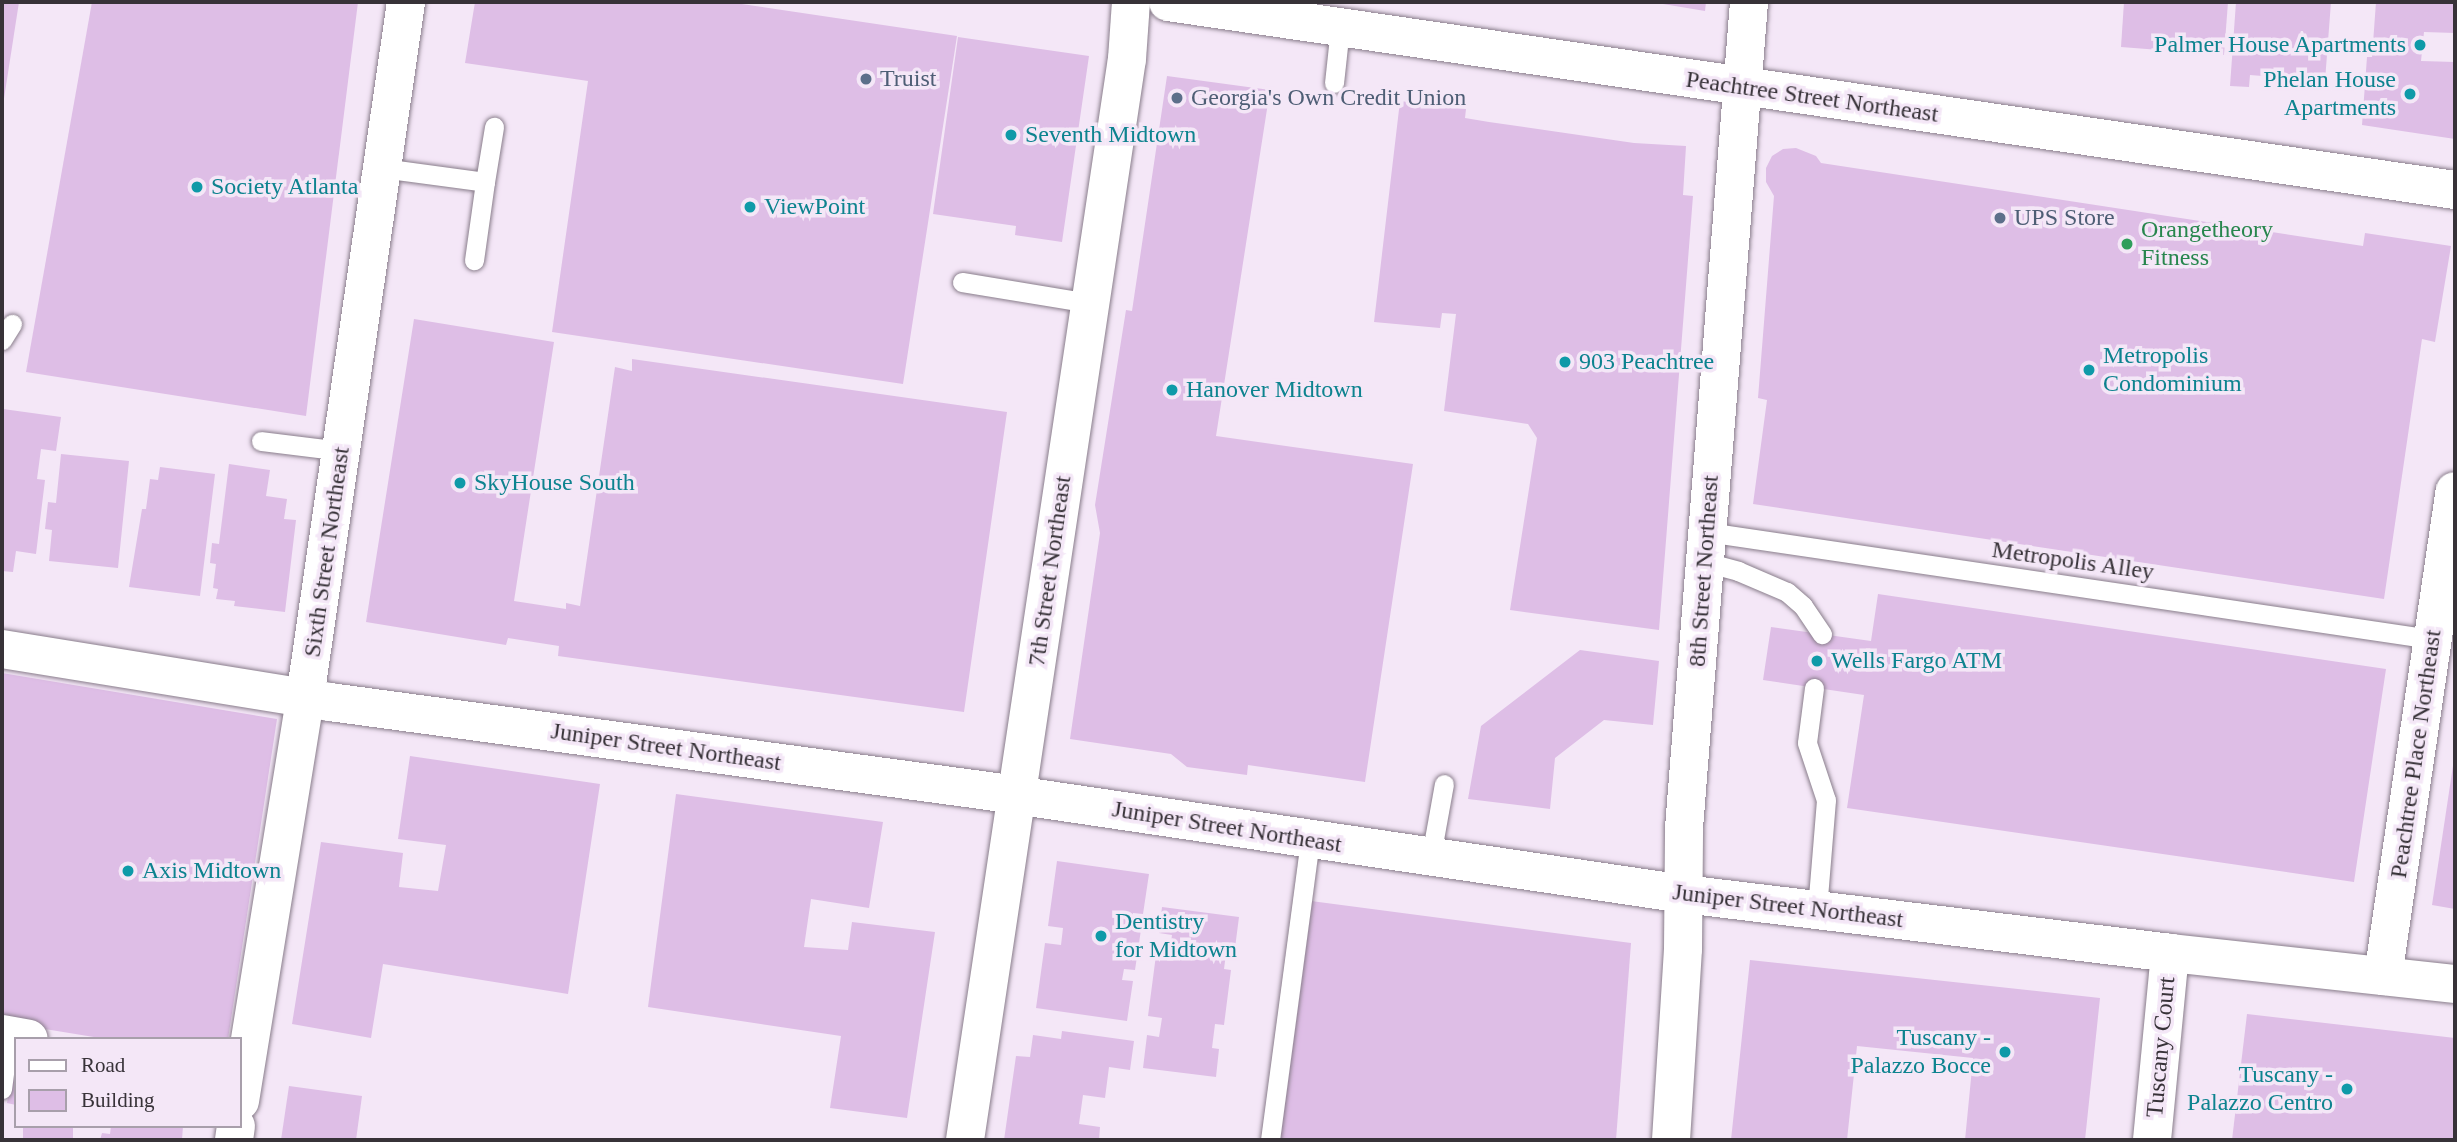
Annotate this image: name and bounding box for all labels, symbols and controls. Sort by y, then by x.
place label: Palmer House Apartments [2153,31,2406,59]
marker: Palmer House Apartments [2412,37,2428,53]
place label: Truist [880,65,936,93]
street label: Peachtree Street Northeast [1684,65,1940,129]
place label: Phelan House Apartments [2263,66,2396,122]
marker: Truist [858,71,874,87]
place label: Georgia's Own Credit Union [1191,84,1466,112]
marker: Phelan House Apartments [2402,86,2418,102]
marker: Georgia's Own Credit Union [1169,90,1185,106]
place label: Seventh Midtown [1025,121,1196,149]
marker: Seventh Midtown [1003,127,1019,143]
place label: Society Atlanta [211,173,360,201]
marker: Society Atlanta [189,179,205,195]
place label: ViewPoint [764,193,865,221]
marker: ViewPoint [742,199,758,215]
place label: UPS Store [2014,204,2115,232]
marker: UPS Store [1992,210,2008,226]
place label: Orangetheory Fitness [2141,216,2273,272]
marker: Orangetheory Fitness [2119,236,2135,252]
place label: Metropolis Condominium [2103,342,2242,398]
place label: 903 Peachtree [1579,348,1714,376]
marker: 903 Peachtree [1557,354,1573,370]
marker: Metropolis Condominium [2081,362,2097,378]
place label: Hanover Midtown [1186,376,1363,404]
marker: Hanover Midtown [1164,382,1180,398]
street label: Sixth Street Northeast [298,445,356,659]
place label: SkyHouse South [474,469,635,497]
street label: 7th Street Northeast [1022,474,1078,668]
street label: 8th Street Northeast [1683,474,1725,668]
marker: SkyHouse South [452,475,468,491]
street label: Metropolis Alley [1989,535,2157,587]
street label: Peachtree Place Northeast [2384,628,2448,880]
place label: Wells Fargo ATM [1831,647,2003,675]
marker: Wells Fargo ATM [1809,653,1825,669]
street label: Juniper Street Northeast [549,717,783,777]
street label: Juniper Street Northeast [1110,795,1344,859]
place label: Axis Midtown [142,857,281,885]
marker: Axis Midtown [120,863,136,879]
street label: Juniper Street Northeast [1671,878,1905,934]
place label: Dentistry for Midtown [1115,908,1237,964]
marker: Dentistry for Midtown [1093,928,1109,944]
street label: Tuscany Court [2141,975,2181,1119]
place label: Tuscany - Palazzo Bocce [1850,1024,1991,1080]
legend [14,1037,242,1128]
marker: Tuscany - Palazzo Bocce [1997,1044,2013,1060]
text: Road [81,1053,125,1077]
place label: Tuscany - Palazzo Centro [2187,1061,2333,1117]
marker: Tuscany - Palazzo Centro [2339,1081,2355,1097]
text: Building [81,1088,155,1112]

